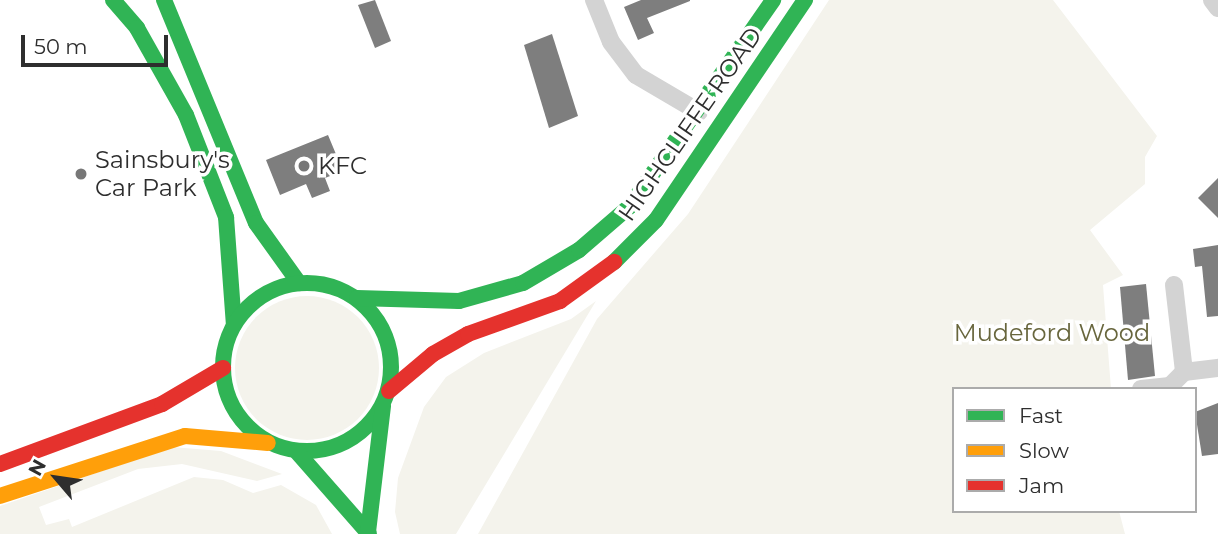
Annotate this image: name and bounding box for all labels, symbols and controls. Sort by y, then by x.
scale bar [24,21,172,65]
street label: HIGHCLIFFE ROAD [612,21,768,227]
text: 50 m [34,34,88,59]
place label: Sainsbury's Car Park [95,146,230,202]
place label: KFC [318,152,367,180]
marker: KFC [296,158,312,174]
marker: Sainsbury's Car Park [73,166,89,182]
park label: Mudeford Wood [954,319,1150,347]
legend [952,387,1197,513]
text: Fast [1019,403,1063,428]
text: Slow [1019,438,1069,463]
north arrow [21,443,91,513]
text: N [23,455,51,480]
text: Jam [1019,473,1064,498]

